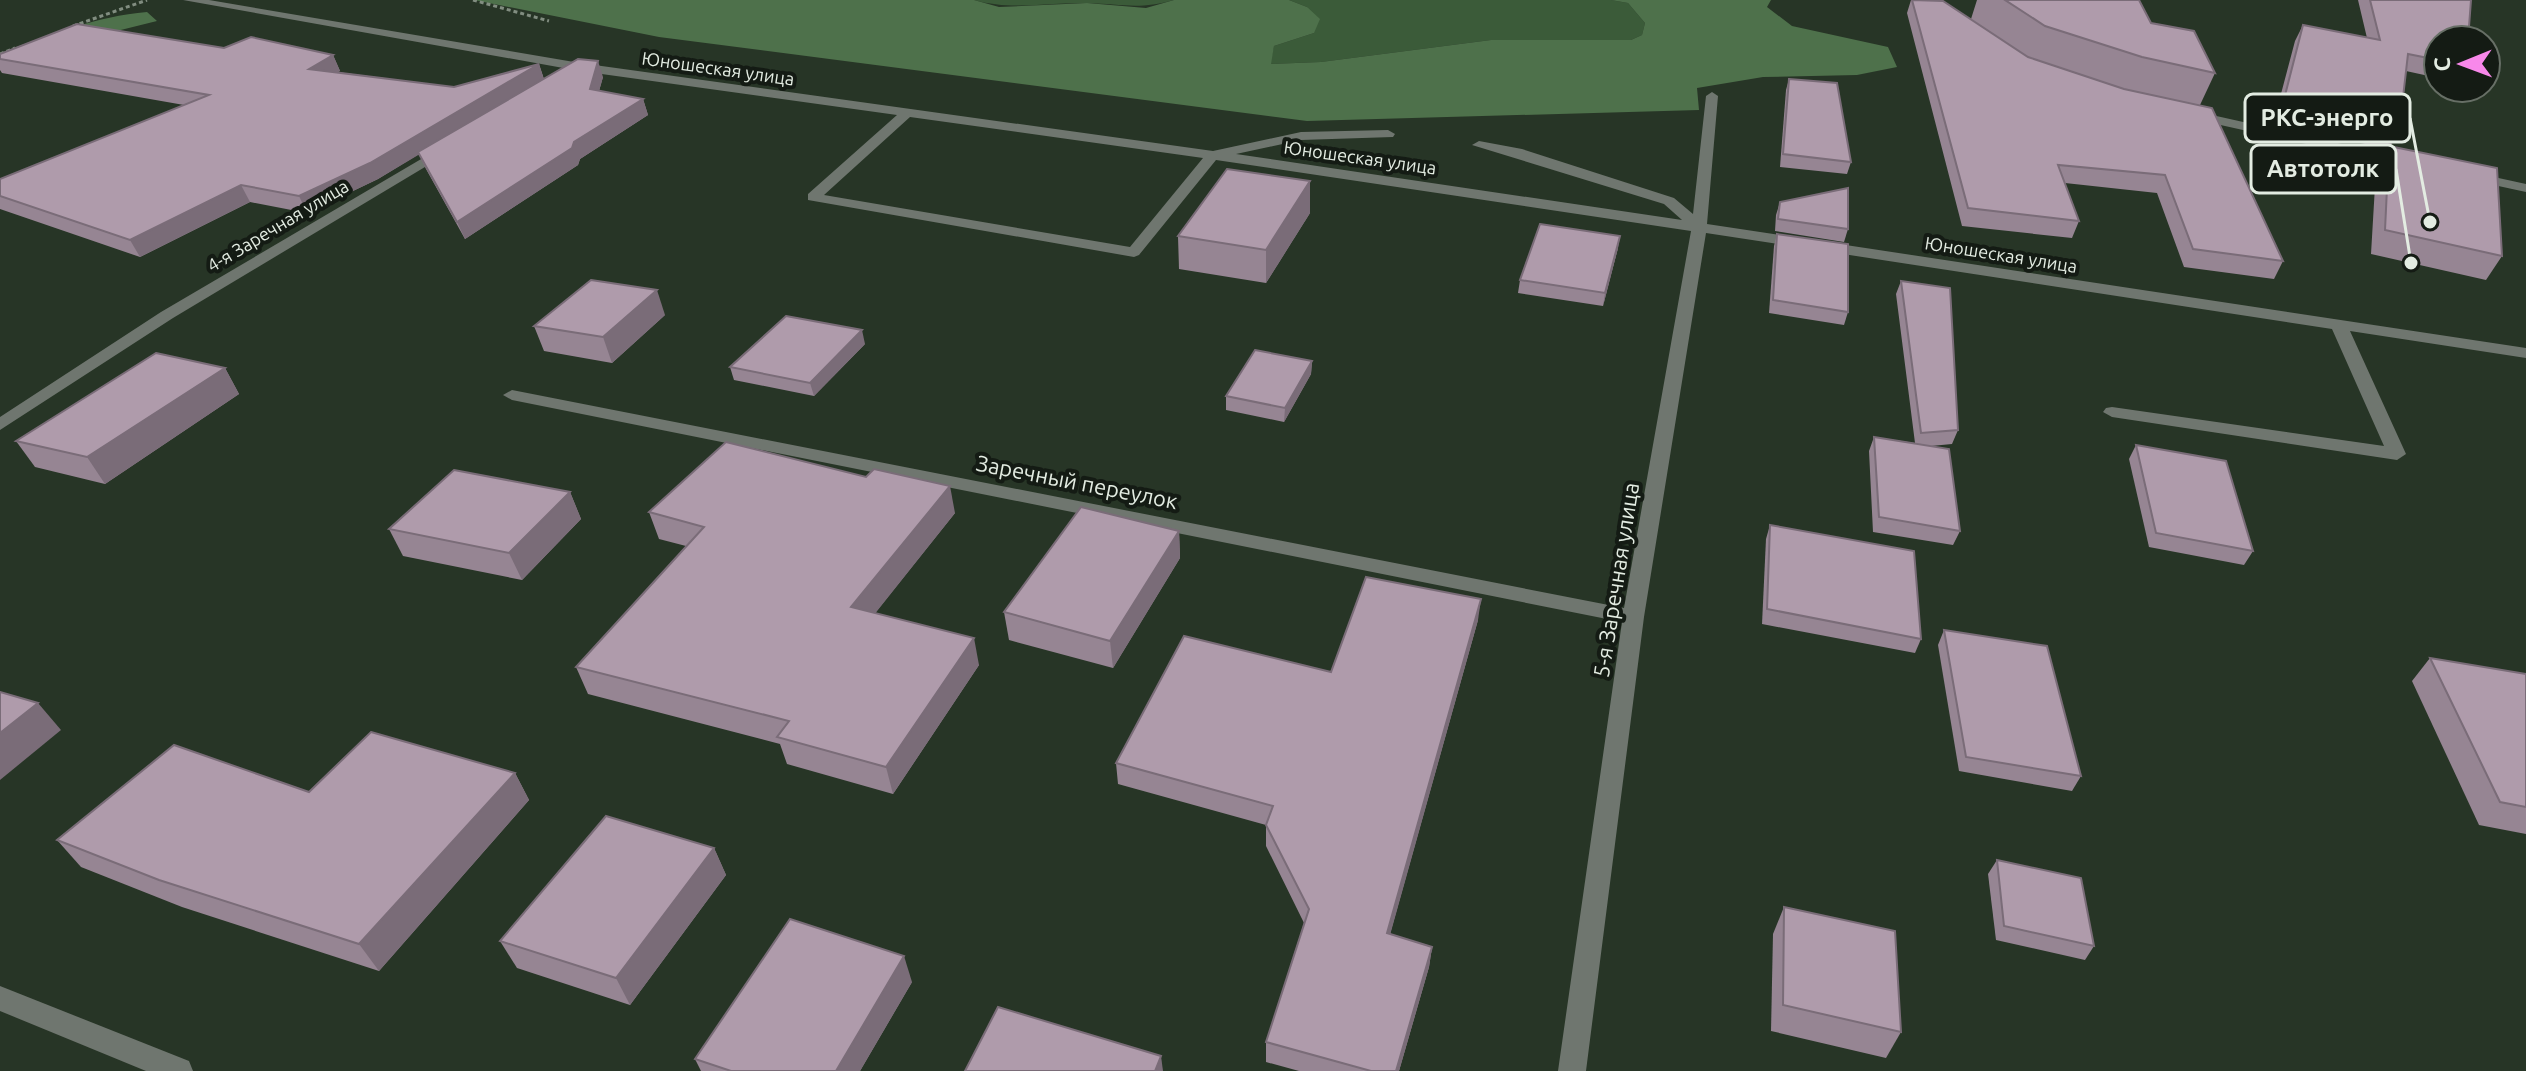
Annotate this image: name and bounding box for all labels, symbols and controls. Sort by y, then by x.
north arrow [2422,24,2502,104]
street label: Юношеская улица [641,47,796,89]
text: С [2429,57,2454,72]
callout: РКС-энерго [2245,94,2410,142]
text: РКС-энерго [2260,104,2394,131]
street label: Юношеская улица [1283,136,1438,178]
callout: Автотолк [2251,145,2396,193]
text: Автотолк [2267,155,2380,182]
street label: 4-я Заречная улица [203,175,352,275]
street label: Юношеская улица [1924,232,2079,276]
street label: Заречный переулок [974,450,1180,513]
street label: 5-я Заречная улица [1588,481,1643,679]

